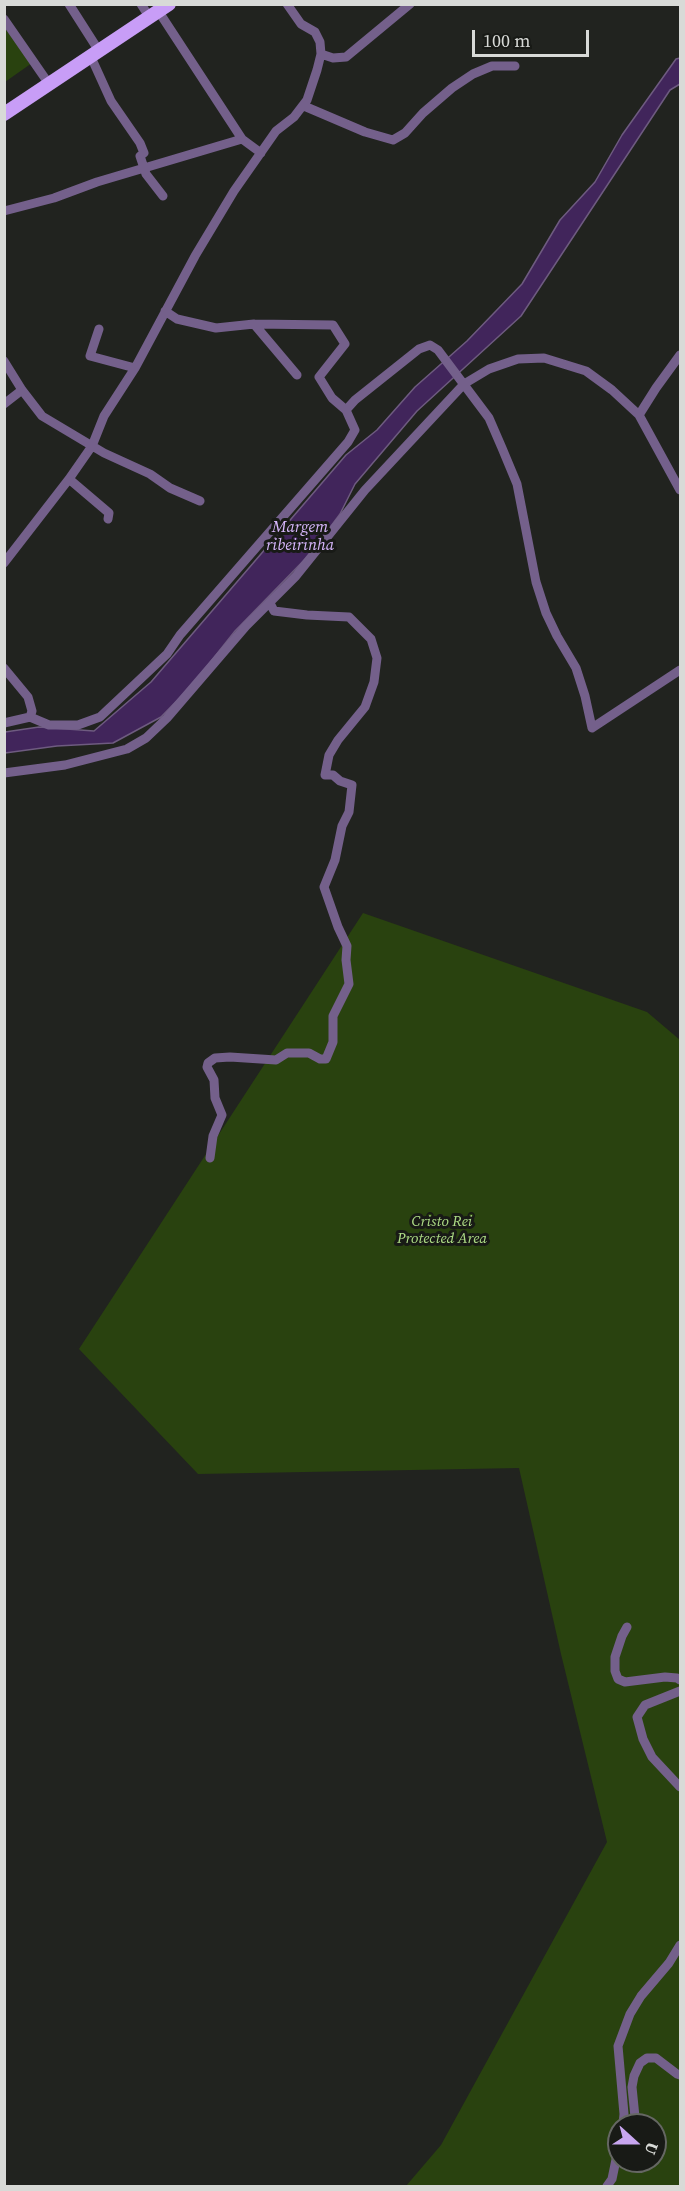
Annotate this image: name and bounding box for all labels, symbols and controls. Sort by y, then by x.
scale bar [475,18,592,56]
text: 100 m [483,28,530,53]
water label: Margem ribeirinha [266,518,334,556]
park label: Cristo Rei Protected Area [397,1213,487,1248]
north arrow [607,2113,667,2173]
text: U [640,2139,664,2158]

